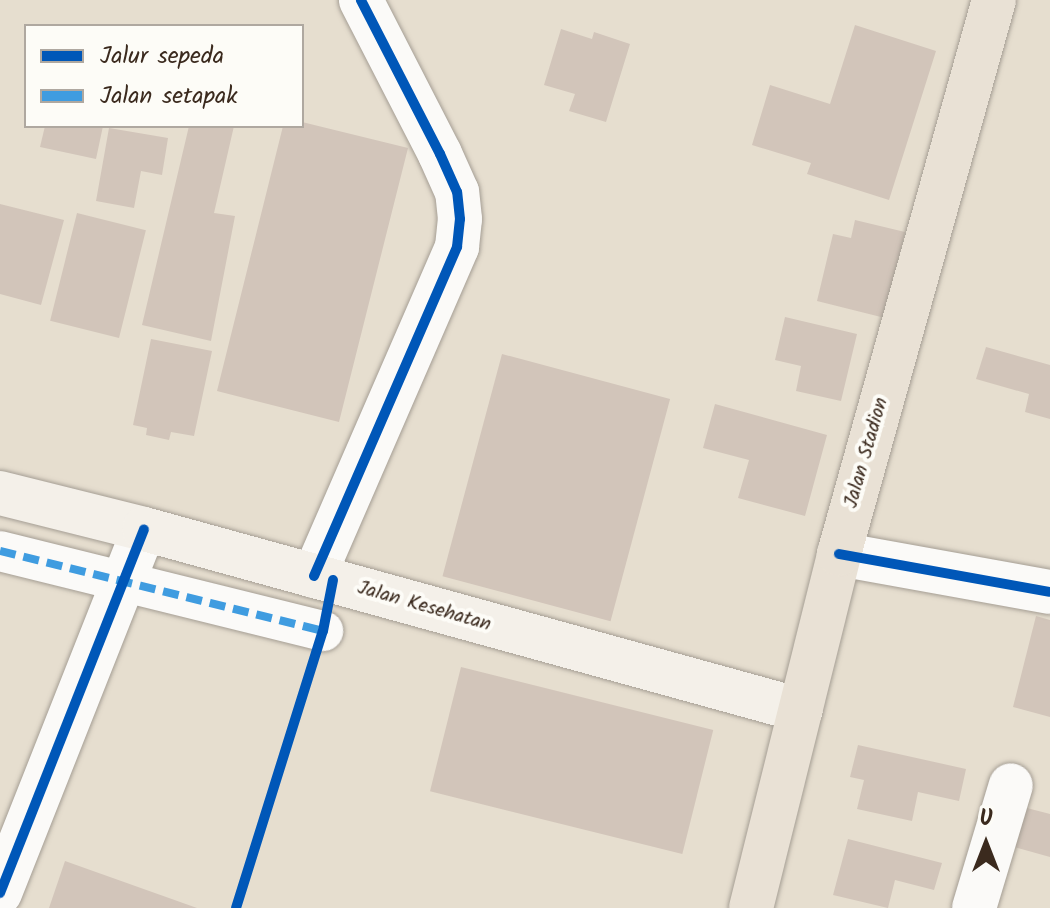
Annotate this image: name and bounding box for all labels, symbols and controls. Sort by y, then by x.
legend [24,24,304,128]
text: Jalur sepeda [100,37,224,76]
text: Jalan setapak [100,77,238,116]
street label: Jalan Stadion [840,395,894,511]
street label: Jalan Kesehatan [354,576,494,638]
text: U [979,802,993,837]
north arrow [946,804,1026,884]

